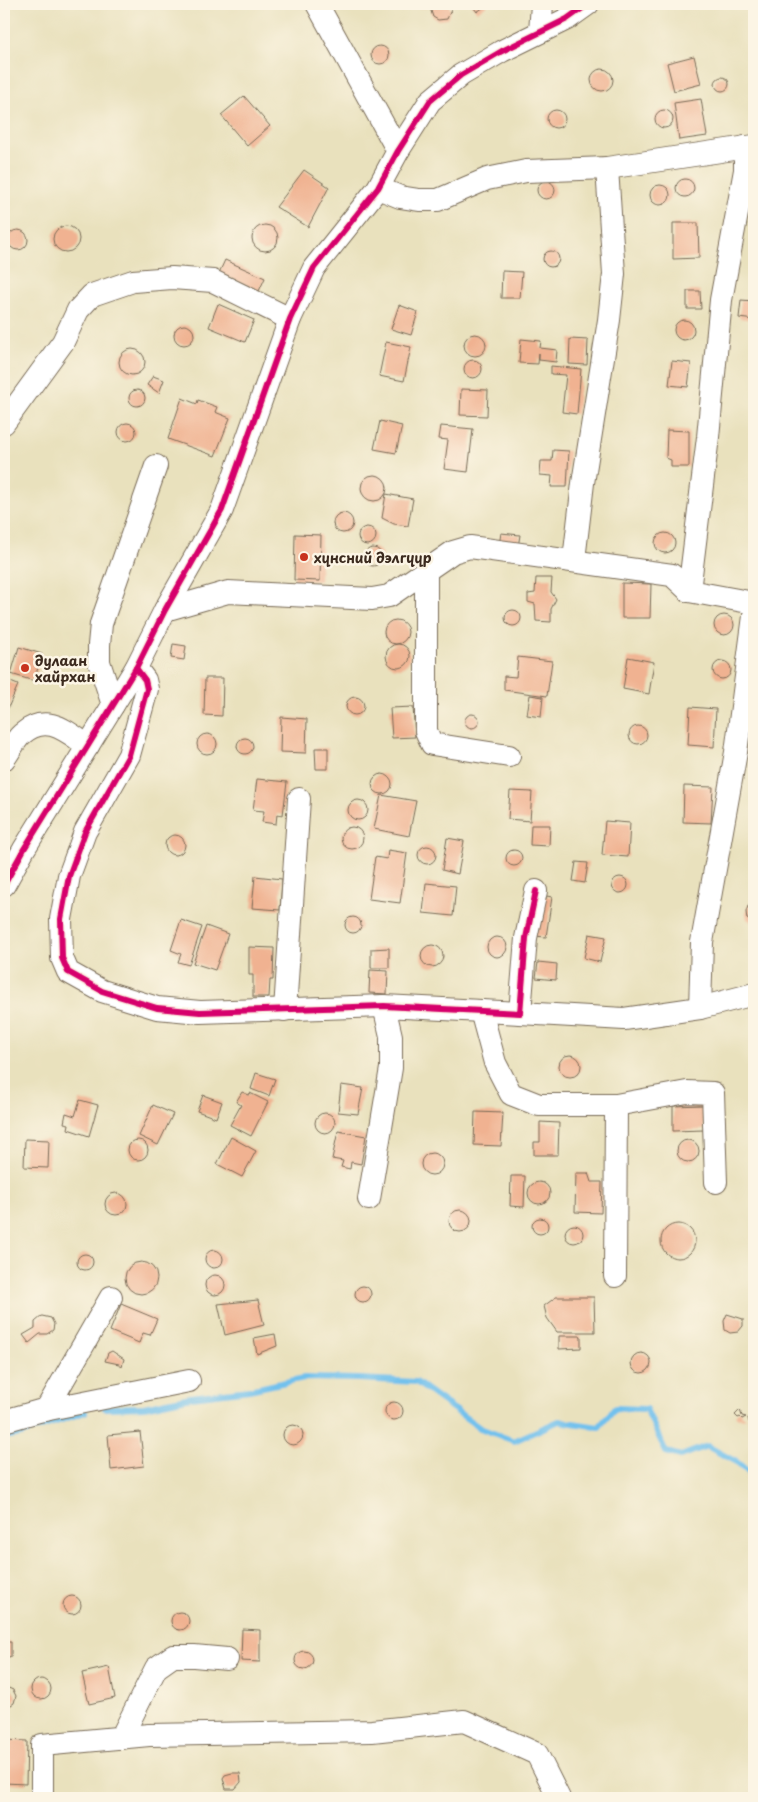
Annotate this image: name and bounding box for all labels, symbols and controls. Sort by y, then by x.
place label: хүнсний дэлгүүр [314,547,432,568]
marker: хүнсний дэлгүүр [298,551,310,563]
place label: дулаан хайрхан [35,650,96,687]
marker: дулаан хайрхан [19,662,31,674]

